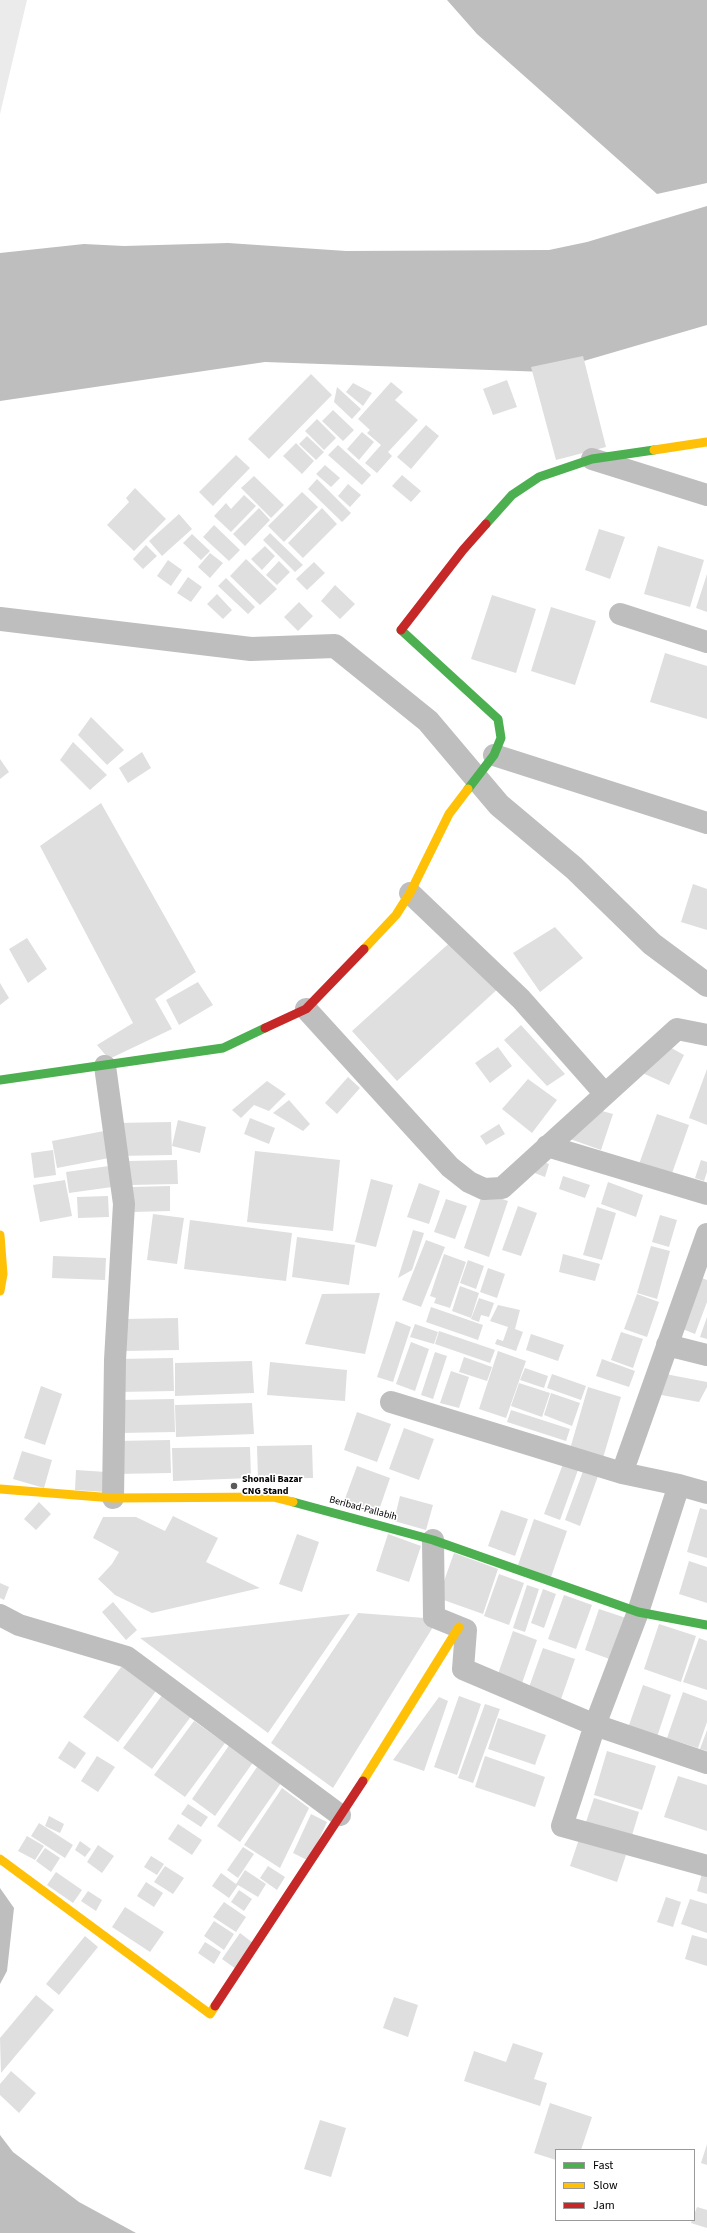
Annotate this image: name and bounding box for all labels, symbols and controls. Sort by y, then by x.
place label: Shonali Bazar CNG Stand [242,1474,302,1498]
marker: Shonali Bazar CNG Stand [229,1481,239,1491]
street label: Beribad-Pallabih [328,1494,398,1524]
legend [555,2149,695,2221]
text: Fast [593,2157,613,2174]
text: Slow [593,2177,618,2194]
text: Jam [593,2197,615,2214]

